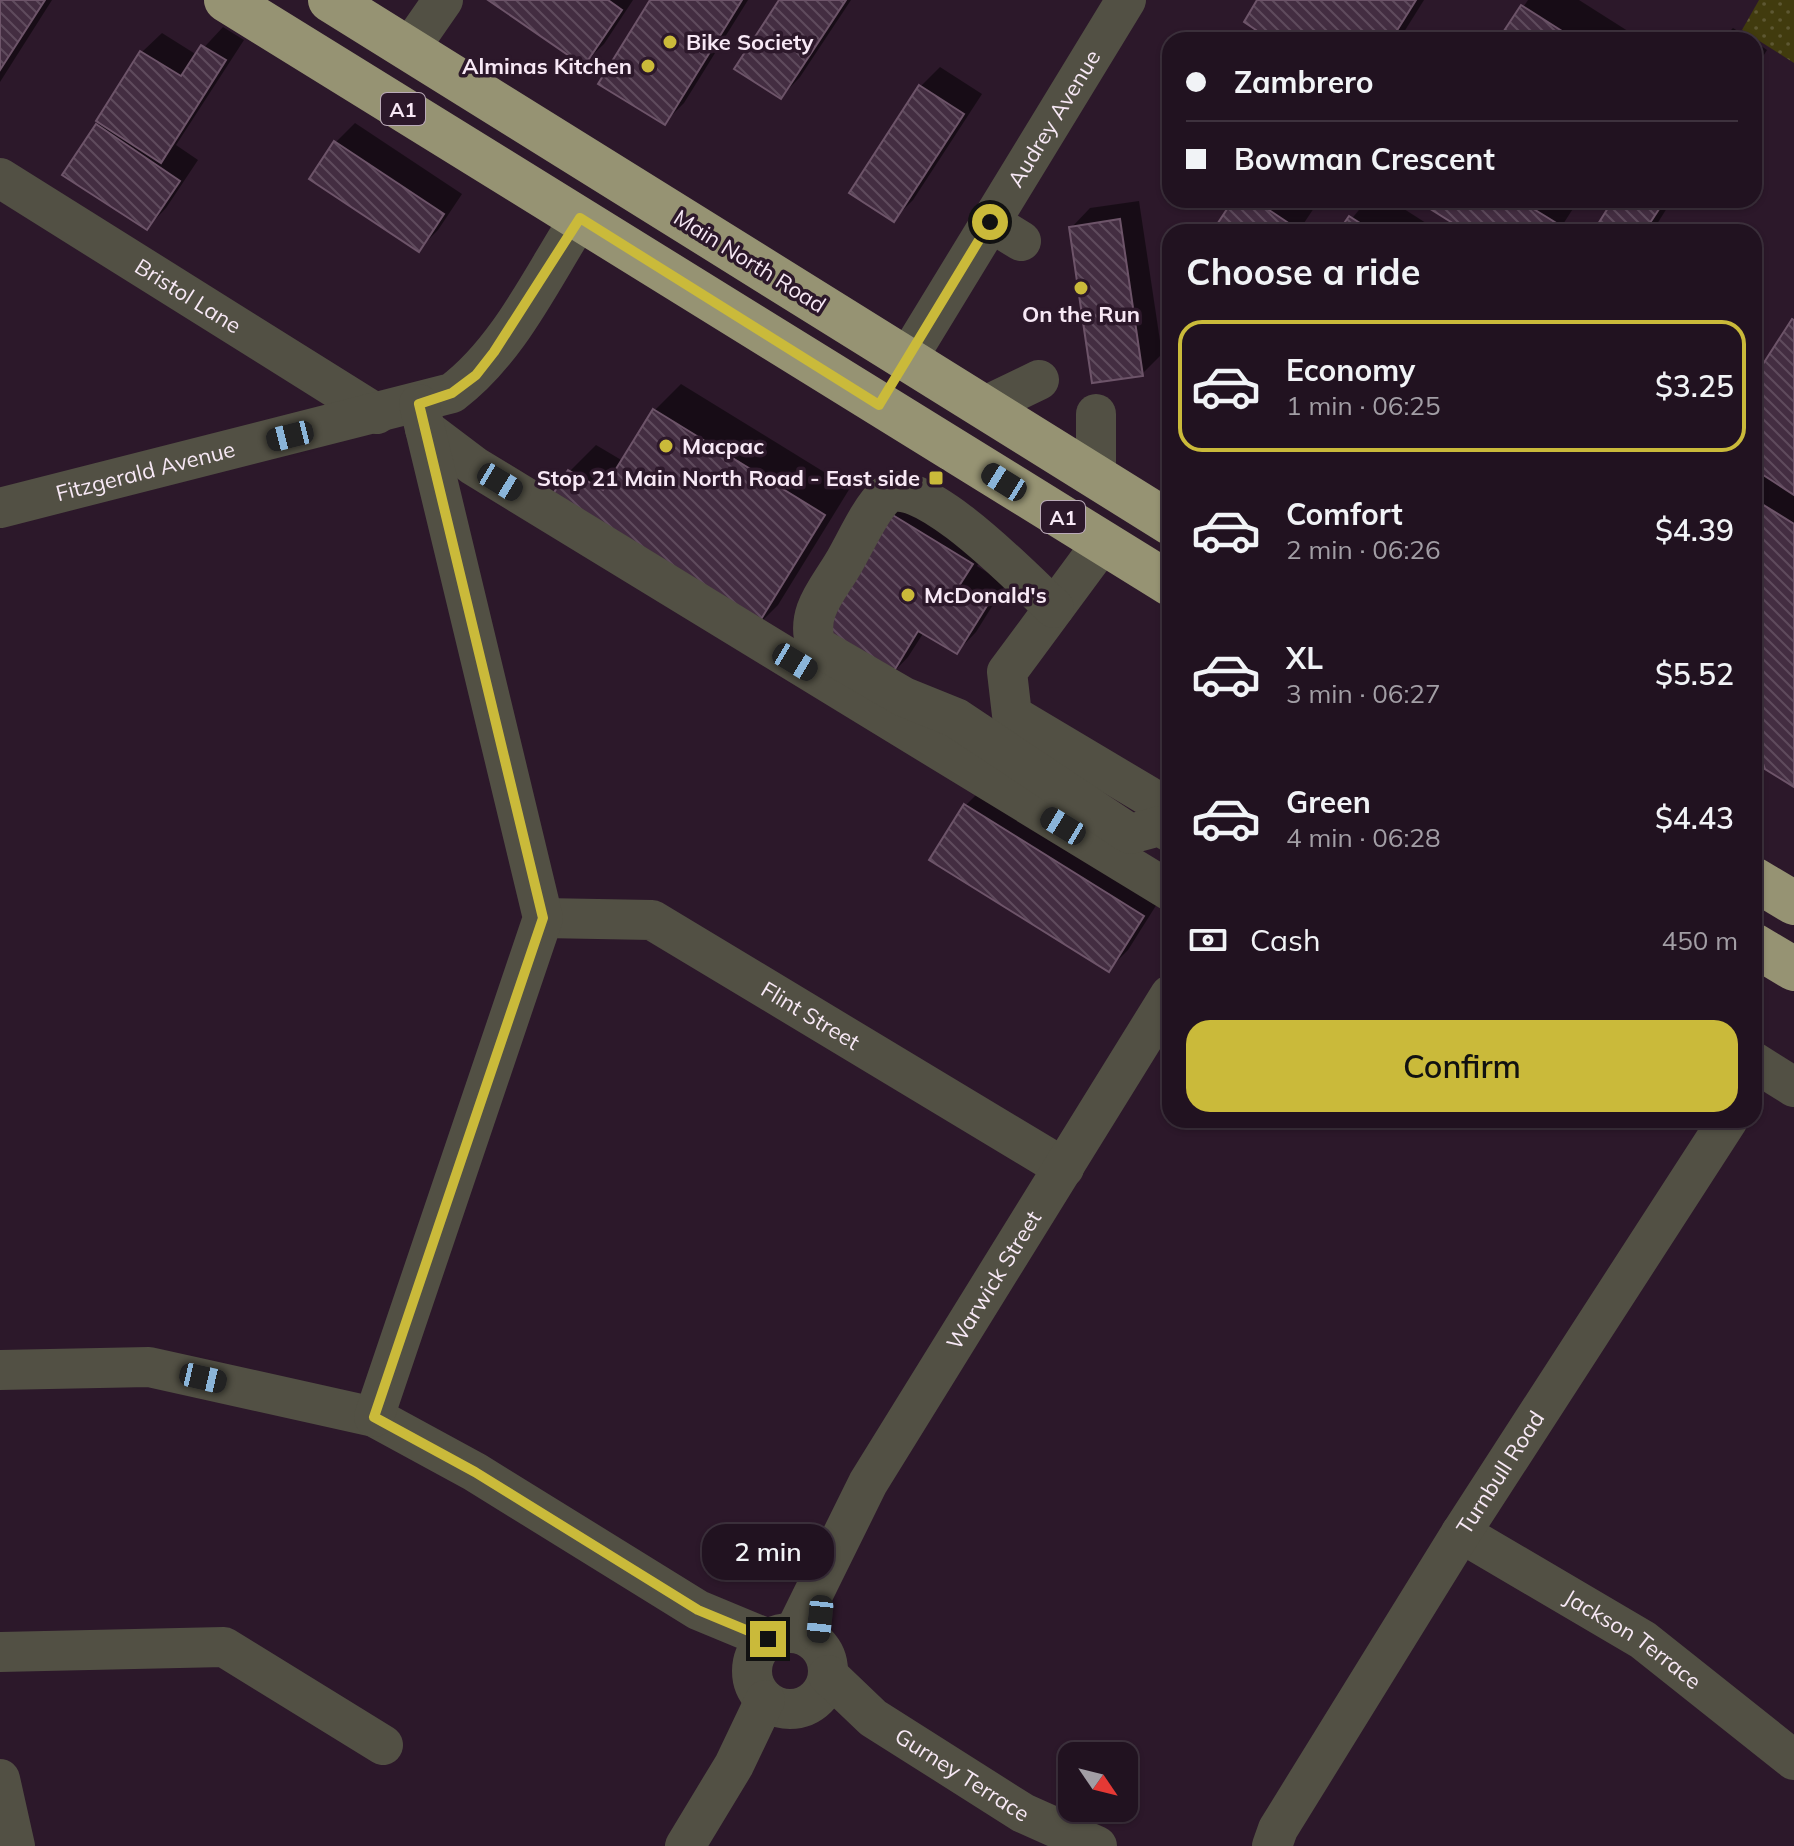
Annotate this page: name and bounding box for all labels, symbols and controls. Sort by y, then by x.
place label: Bike Society [686,28,814,56]
marker: Bike Society [661,33,679,51]
street label: Audrey Avenue [1001,44,1106,192]
place label: Alminas Kitchen [462,52,632,80]
marker: Alminas Kitchen [639,57,657,75]
text: Zambrero [1234,63,1373,101]
road number: A1 [381,93,425,125]
text: Bowman Crescent [1234,140,1495,178]
street label: Main North Road [669,203,831,319]
route start [972,204,1008,240]
text: Choose a ride [1186,249,1420,294]
street label: Bristol Lane [130,252,247,340]
marker: On the Run [1072,279,1090,297]
place label: On the Run [1022,300,1140,328]
icon: car [1190,350,1262,422]
text: Economy [1286,351,1415,389]
text: $3.25 [1655,367,1734,405]
text: 1 min · 06:25 [1286,389,1441,422]
car [264,419,316,453]
place label: Macpac [682,432,764,460]
street label: Fitzgerald Avenue [53,435,238,507]
marker: Macpac [657,437,675,455]
car [473,459,527,505]
car [977,459,1031,505]
place label: Stop 21 Main North Road - East side [537,464,920,492]
marker: Stop 21 Main North Road - East side [927,469,945,487]
icon: car [1190,494,1262,566]
text: Comfort [1286,495,1403,533]
road number: A1 [1041,501,1085,533]
text: $4.39 [1655,511,1734,549]
text: 2 min · 06:26 [1286,533,1441,566]
place label: McDonald's [924,581,1047,609]
marker: McDonald's [899,586,917,604]
icon: car [1190,638,1262,710]
car [768,639,822,685]
text: XL [1286,639,1323,677]
text: $5.52 [1655,655,1734,693]
text: 3 min · 06:27 [1286,677,1441,710]
icon: car [1190,782,1262,854]
text: Green [1286,783,1371,821]
text: $4.43 [1655,799,1734,837]
car [1036,803,1090,849]
text: 4 min · 06:28 [1286,821,1441,854]
icon: cash [1186,918,1230,962]
text: Cash [1250,921,1321,959]
text: 450 m [1662,924,1738,957]
street label: Flint Street [756,975,865,1056]
button: Confirm [1186,1020,1738,1112]
street label: Warwick Street [940,1205,1047,1355]
car [177,1361,229,1395]
street label: Turnbull Road [1450,1406,1550,1540]
callout: 2 min [702,1523,834,1579]
text: 2 min [734,1535,802,1568]
street label: Jackson Terrace [1559,1583,1707,1695]
car [806,1594,834,1644]
route end [750,1621,786,1657]
street label: Gurney Terrace [890,1721,1035,1828]
north arrow [1058,1742,1138,1822]
map controls [1058,1742,1138,1822]

